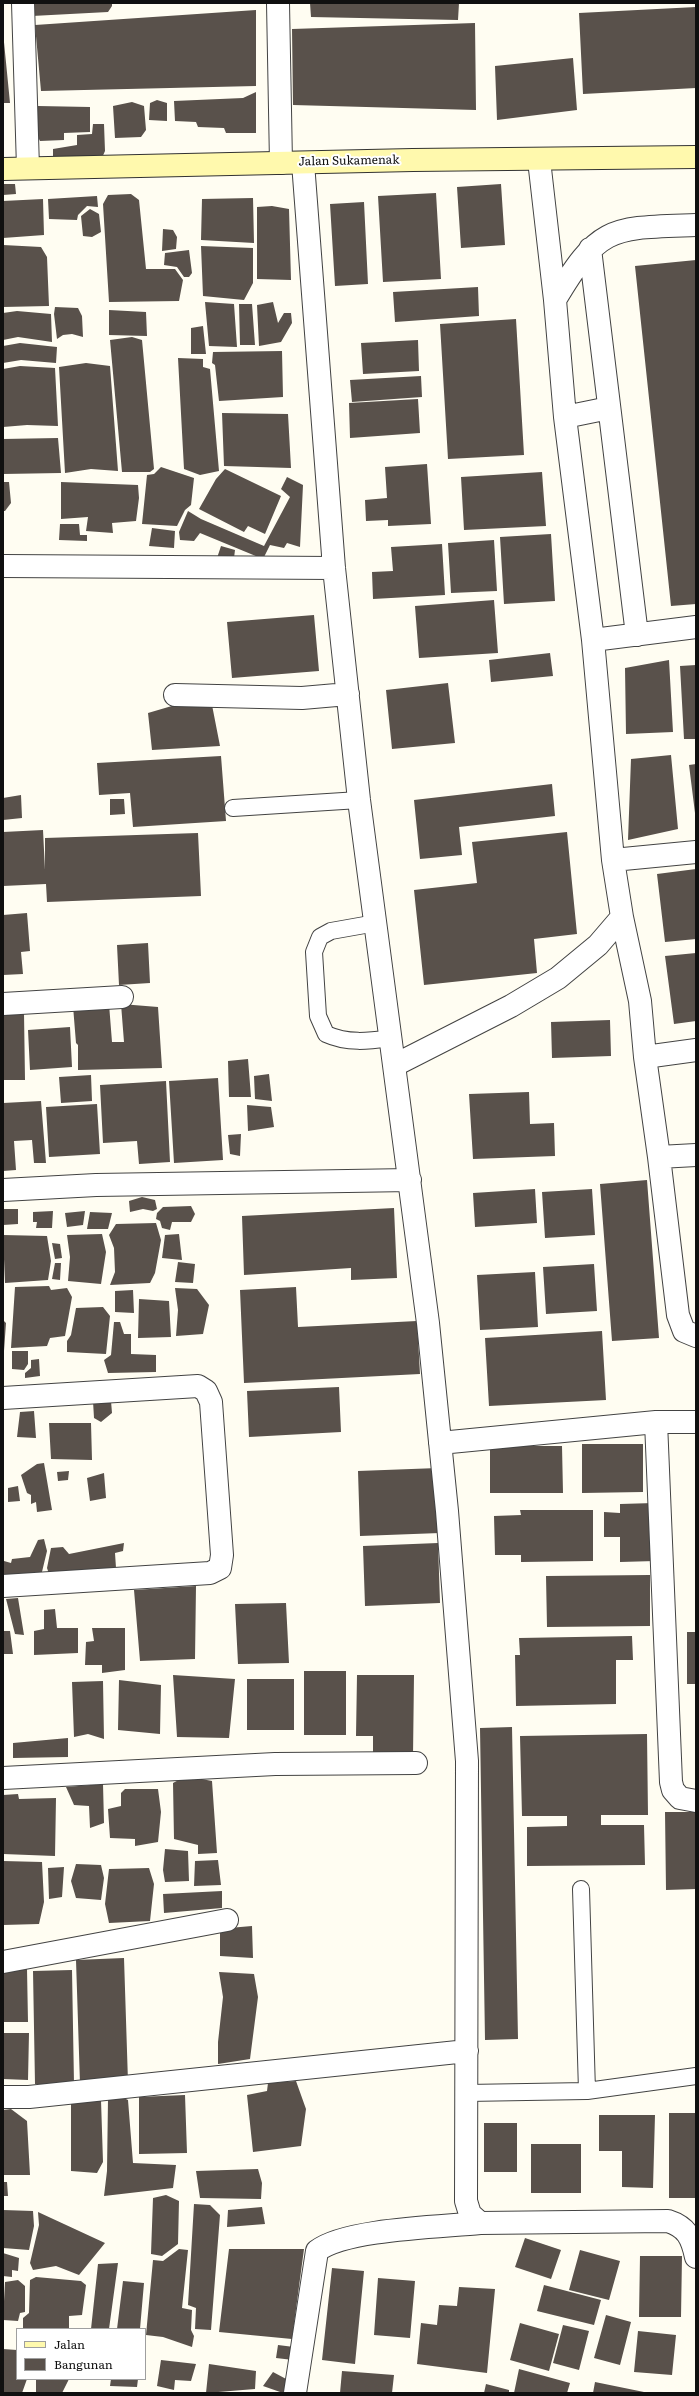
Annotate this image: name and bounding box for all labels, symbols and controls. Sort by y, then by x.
street label: Jalan Sukamenak [298,153,400,169]
legend [16,2328,146,2380]
text: Jalan [54,2335,85,2353]
text: Bangunan [54,2355,113,2373]

